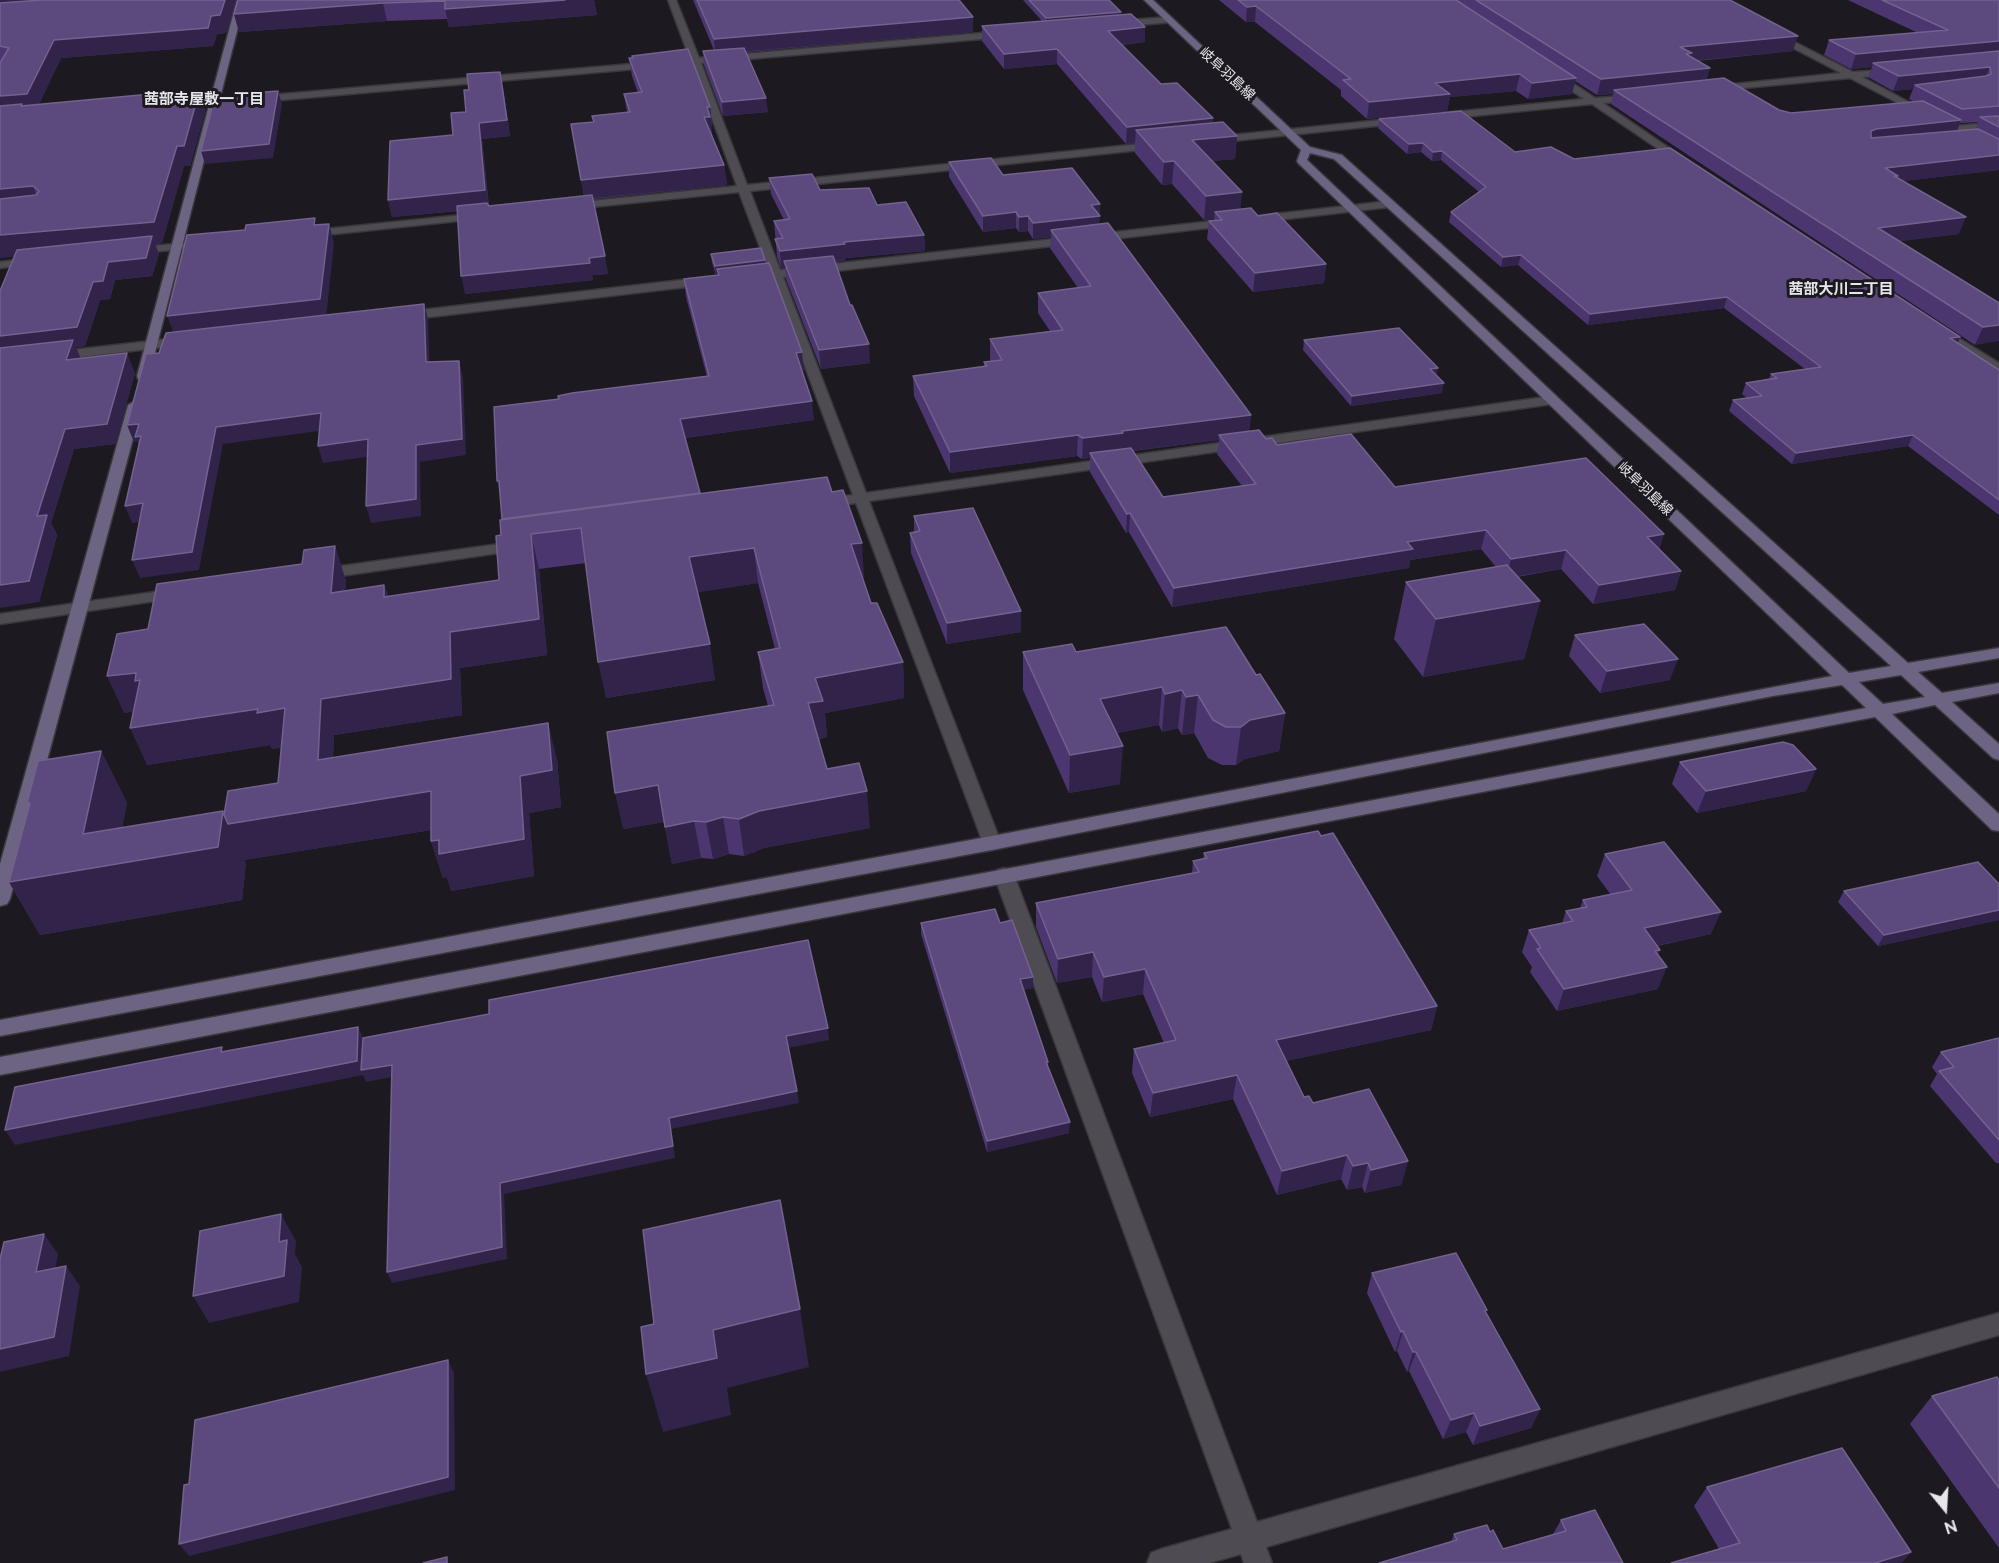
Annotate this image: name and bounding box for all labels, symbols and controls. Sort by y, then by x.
street label: 岐阜羽島線 [1196,44,1258,104]
district label: 茜部寺屋敷一丁目 [144,90,264,108]
district label: 茜部大川二丁目 [1789,280,1893,298]
street label: 岐阜羽島線 [1614,459,1676,519]
north arrow [1915,1479,1975,1539]
text: N [1942,1516,1959,1538]

